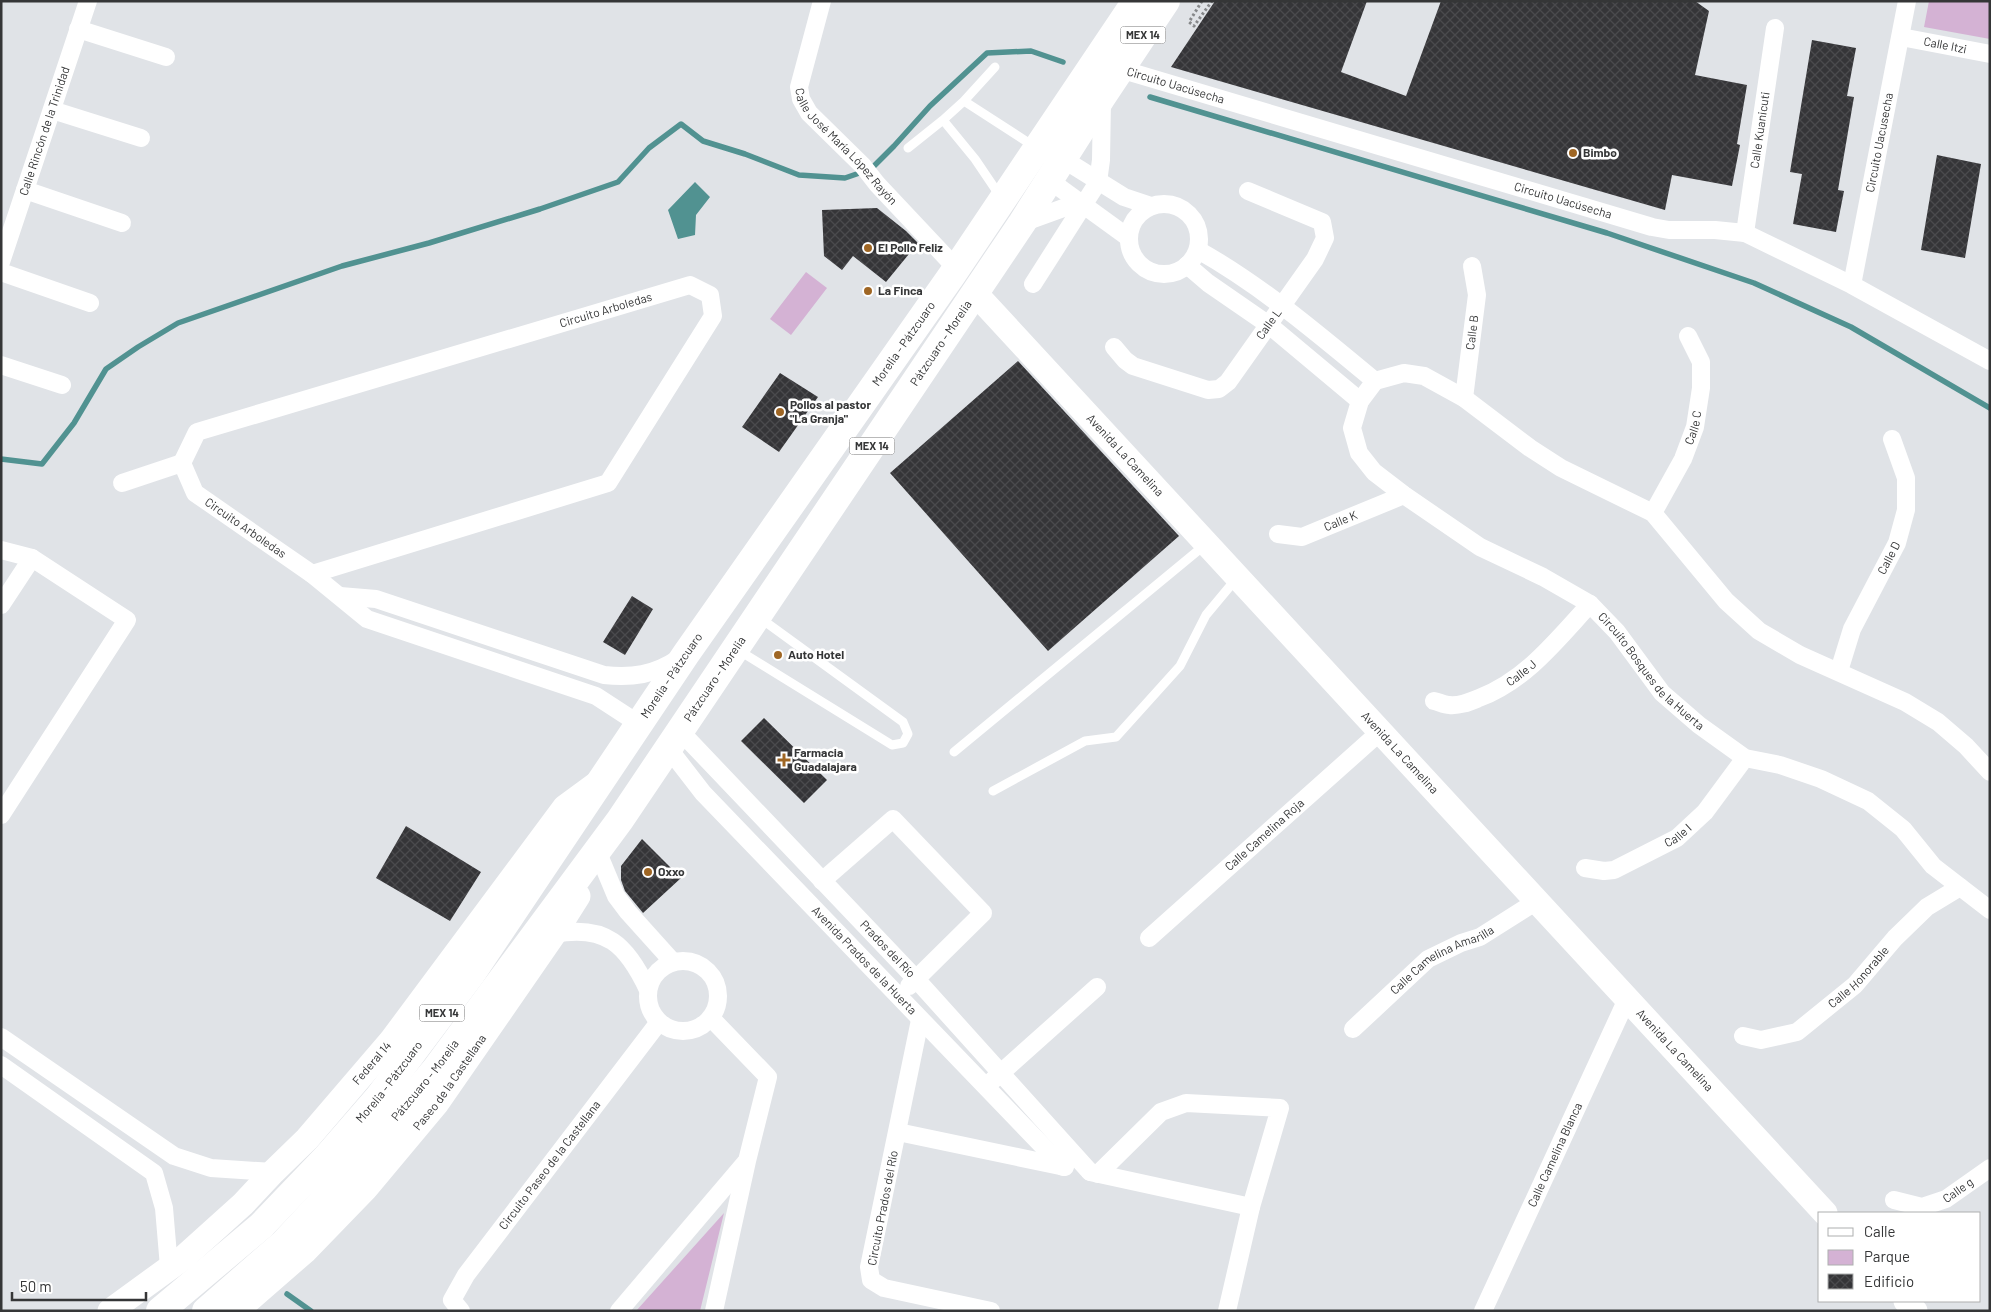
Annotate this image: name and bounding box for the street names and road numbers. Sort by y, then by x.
road number: MEX 14 [1120,26,1166,44]
street label: Calle Itzi [1923,33,1968,55]
street label: Circuito Uacúsecha [1125,63,1226,106]
street label: Calle Rincón de la Trinidad [16,64,72,197]
street label: Calle José María López Rayón [793,87,901,207]
street label: Calle Kuanicuti [1747,91,1772,169]
street label: Circuito Uacusecha [1862,91,1895,193]
street label: Circuito Uacúsecha [1513,178,1614,221]
street label: Circuito Arboledas [558,289,654,330]
street label: Pátzcuaro - Morelia [906,297,974,388]
street label: Morelia - Pátzcuaro [868,298,937,388]
street label: Calle L [1252,305,1284,342]
street label: Calle B [1462,314,1480,351]
street label: Calle C [1681,409,1703,446]
street label: Avenida La Camelina [1084,411,1167,499]
road number: MEX 14 [850,438,894,454]
street label: Circuito Arboledas [203,494,290,560]
street label: Calle K [1321,507,1360,533]
street label: Calle D [1874,539,1903,576]
street label: Circuito Bosques de la Huerta [1596,609,1707,732]
street label: Morelia - Pátzcuaro [637,630,705,720]
street label: Pátzcuaro - Morelia [680,633,748,724]
street label: Calle J [1503,656,1539,689]
street label: Avenida La Camelina [1359,708,1442,796]
street label: Calle Camelina Roja [1222,795,1306,873]
street label: Calle I [1661,820,1694,849]
street label: Avenida Prados de la Huerta [810,903,920,1017]
street label: Prados del Río [858,917,919,980]
street label: Calle Camelina Amarilla [1387,922,1496,997]
street label: Calle Honorable [1825,943,1891,1010]
road number: MEX 14 [420,1004,464,1021]
street label: Avenida La Camelina [1634,1006,1717,1094]
street label: Paseo de la Castellana [409,1031,488,1132]
street label: Pátzcuaro - Morelia [388,1036,461,1123]
street label: Federal 14 [349,1038,394,1087]
street label: Morelia - Pátzcuaro [352,1038,425,1125]
street label: Circuito Paseo de la Castellana [495,1097,603,1232]
street label: Calle Camelina Blanca [1524,1100,1584,1209]
street label: Circuito Prados del Río [864,1149,900,1267]
street label: Calle g [1940,1174,1976,1205]

